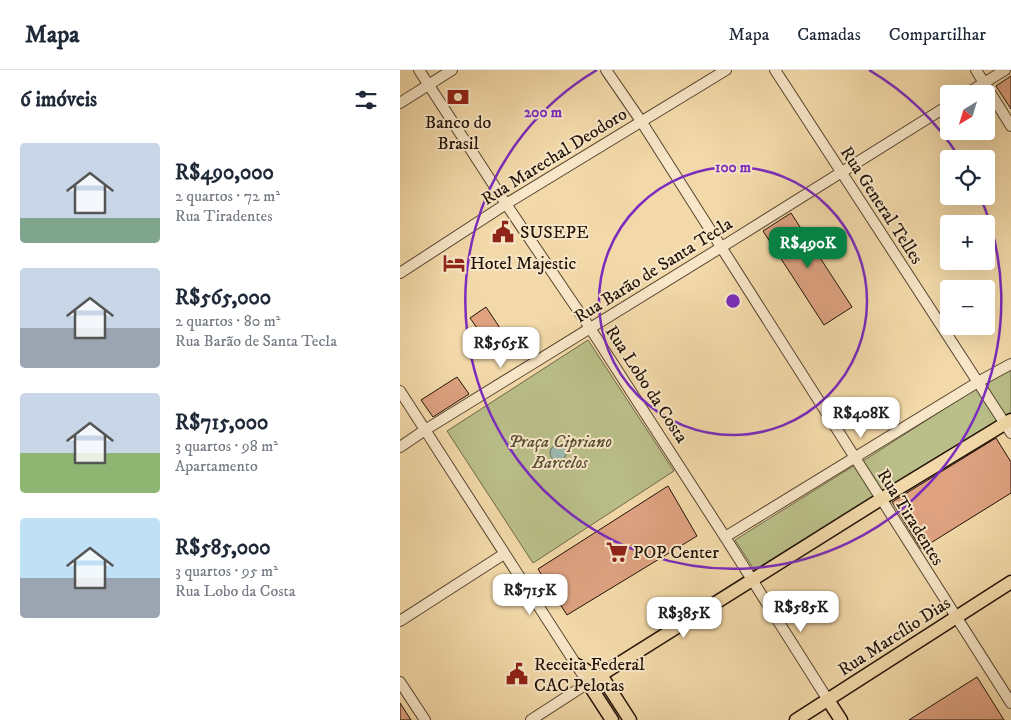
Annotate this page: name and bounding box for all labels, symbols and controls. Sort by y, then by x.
text: Mapa [25,20,79,50]
text: Mapa [729,24,769,46]
text: Camadas [797,24,861,46]
text: Compartilhar [889,24,986,46]
bank icon: Banco do Brasil [445,84,471,110]
north arrow [940,85,995,140]
map controls [940,85,995,335]
icon: filters [352,86,380,114]
text: 6 imóveis [20,87,97,113]
street label: Rua Marechal Deodoro [478,103,631,210]
text: 200 m [524,103,563,122]
place label: Banco do Brasil [425,112,491,155]
street label: Rua General Telles [835,142,927,269]
button: locate [940,150,995,205]
text: 100 m [715,158,752,177]
text: R$490,000 [175,160,274,186]
icon: home [60,163,120,223]
text: 2 quartos · 72 m² [175,186,280,206]
text: Rua Tiradentes [175,206,272,226]
street label: Rua Barão de Santa Tecla [570,213,737,328]
button: + [940,215,995,270]
public building icon: SUSEPE [490,219,516,245]
place label: SUSEPE [520,222,589,244]
pin: R$490K [767,226,849,269]
text: R$490K [780,233,836,253]
hotel icon: Hotel Majestic [441,250,467,276]
place label: Hotel Majestic [470,253,576,275]
button: − [940,280,995,335]
text: R$565,000 [175,285,271,311]
icon: home [60,288,120,348]
centre of rings [724,292,742,310]
text: 2 quartos · 80 m² [175,311,280,331]
street label: Rua Lobo da Costa [600,322,692,448]
pin: R$565K [460,326,542,369]
text: Rua Barão de Santa Tecla [175,331,337,351]
text: R$565K [474,333,528,353]
pin: R$408K [820,396,902,439]
text: R$408K [833,403,889,423]
text: R$715,000 [175,410,268,436]
icon: home [60,413,120,473]
park label: Praça Cipriano Barcelos [508,431,612,474]
text: 3 quartos · 98 m² [175,436,278,456]
text: Apartamento [175,456,258,476]
street label: Rua Tiradentes [872,465,949,570]
text: R$585,000 [175,535,271,561]
icon: home [60,538,120,598]
supermarket icon: POP Center [604,539,630,565]
place label: POP Center [633,542,719,564]
text: 3 quartos · 95 m² [175,561,278,581]
pin: R$715K [489,574,571,616]
text: R$715K [504,580,556,600]
text: Rua Lobo da Costa [175,581,296,601]
pin: R$585K [760,590,842,633]
street label: Rua Marcílio Dias [834,592,955,681]
pin: R$385K [643,596,725,639]
text: R$585K [774,597,828,617]
text: R$385K [658,603,710,623]
place label: Receita Federal CAC Pelotas [534,654,645,697]
public building icon: Receita Federal CAC Pelotas [504,661,530,687]

